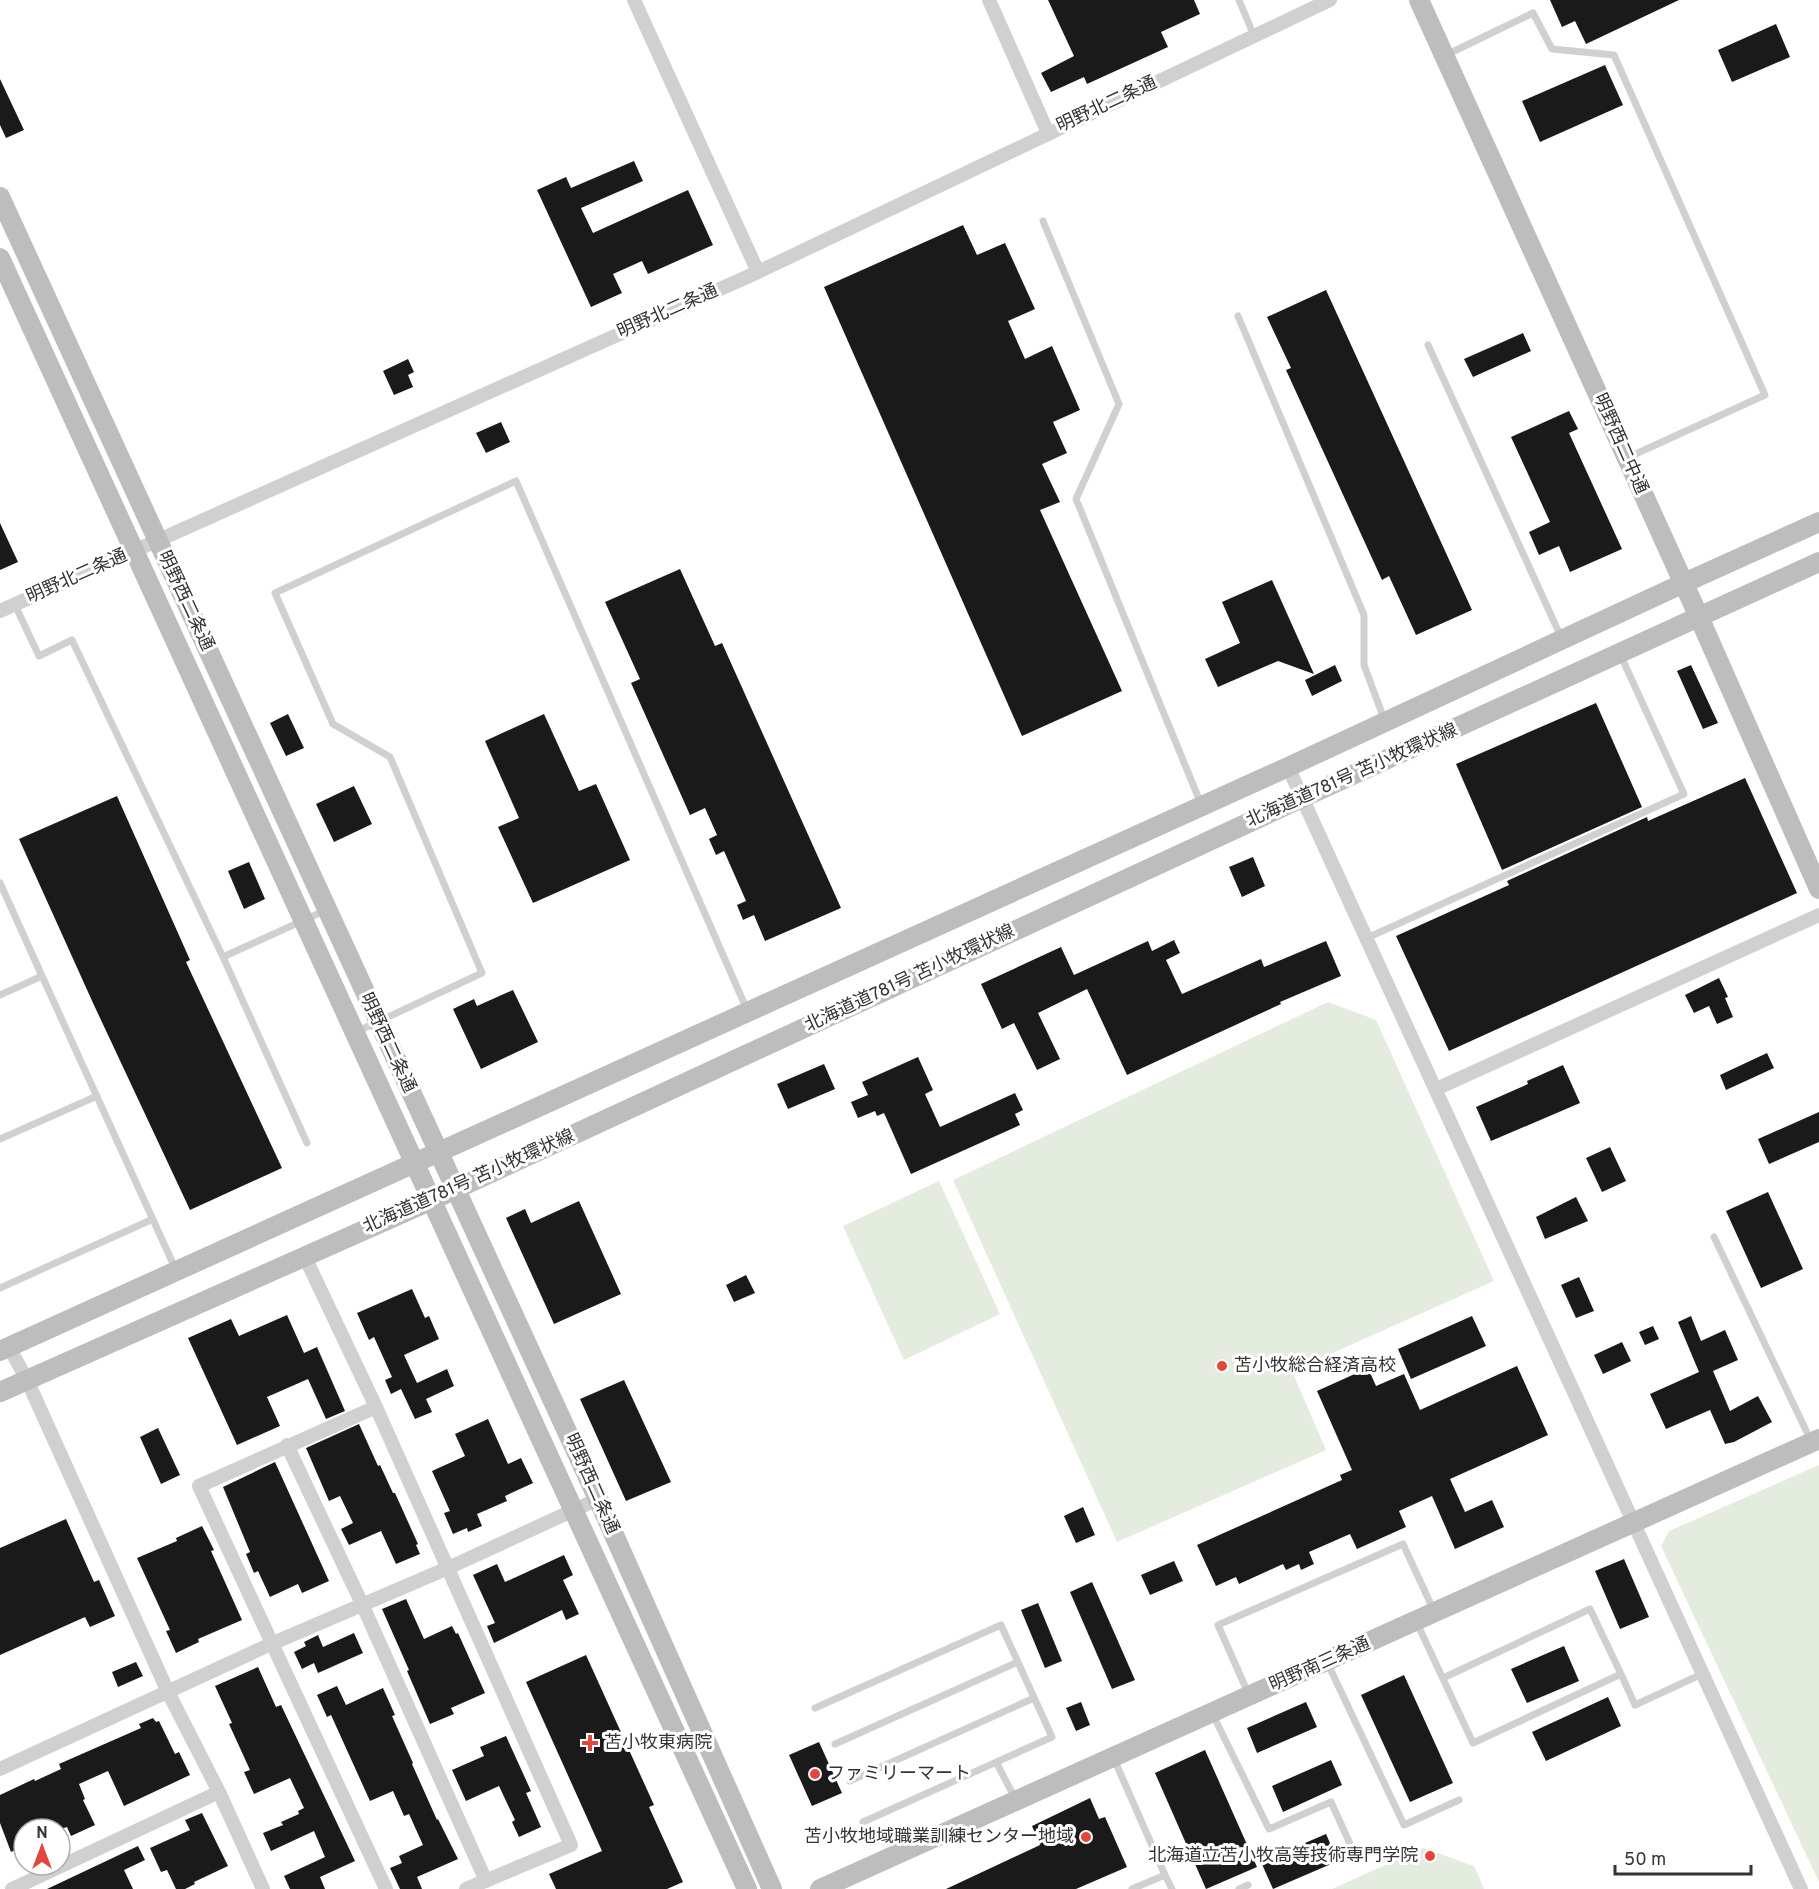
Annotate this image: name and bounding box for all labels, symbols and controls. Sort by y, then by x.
street label: 明野北二条通 [1053,72,1161,138]
street label: 明野北二条通 [614,280,722,344]
street label: 明野西二中通 [1588,390,1652,498]
street label: 明野北二条通 [23,545,131,609]
street label: 明野西二条通 [152,547,218,655]
street label: 北海道道781号 苫小牧環状線 [1243,719,1461,833]
street label: 北海道道781号 苫小牧環状線 [801,920,1019,1038]
street label: 明野西二条通 [354,989,420,1097]
street label: 北海道道781号 苫小牧環状線 [360,1125,578,1239]
place label: 苫小牧総合経済高校 [1234,1355,1396,1378]
marker: 苫小牧総合経済高校 [1215,1359,1229,1373]
street label: 明野西二条通 [559,1430,623,1538]
street label: 明野南三条通 [1266,1633,1374,1697]
place label: 苫小牧東病院 [604,1732,712,1755]
marker: 苫小牧東病院 [581,1734,599,1752]
place label: ファミリーマート [827,1763,971,1786]
marker: ファミリーマート [808,1767,822,1781]
north arrow [12,1817,72,1877]
text: N [36,1824,48,1844]
place label: 苫小牧地域職業訓練センター地域 [804,1826,1074,1849]
marker: 苫小牧地域職業訓練センター地域 [1079,1830,1093,1844]
scale bar [1615,1838,1752,1876]
place label: 北海道立苫小牧高等技術専門学院 [1148,1845,1418,1868]
marker: 北海道立苫小牧高等技術専門学院 [1423,1849,1437,1863]
text: 50 m [1624,1849,1666,1872]

